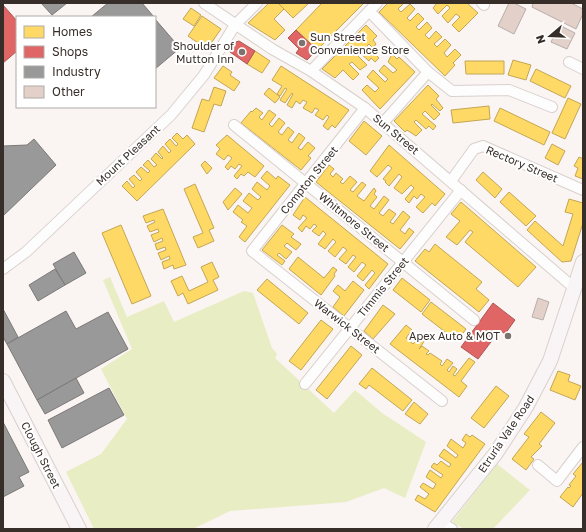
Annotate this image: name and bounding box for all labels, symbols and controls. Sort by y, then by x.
legend [16,16,156,108]
north arrow [530,16,570,56]
text: Homes [52,24,92,39]
place label: Sun Street Convenience Store [310,30,409,56]
text: N [533,33,548,45]
marker: Sun Street Convenience Store [297,38,307,48]
place label: Shoulder of Mutton Inn [173,39,234,65]
text: Shops [52,44,88,59]
marker: Shoulder of Mutton Inn [237,47,247,57]
text: Industry [52,64,101,79]
text: Other [52,84,85,99]
street label: Sun Street [371,111,422,157]
street label: Mount Pleasant [93,122,162,188]
street label: Compton Street [277,143,340,216]
street label: Rectory Street [484,143,560,185]
street label: Whitmore Street [316,189,392,254]
street label: Timmis Street [354,254,411,319]
street label: Warwick Street [312,296,383,355]
place label: Apex Auto & MOT [409,329,500,342]
marker: Apex Auto & MOT [503,331,513,341]
street label: Etruria Vale Road [475,392,536,475]
street label: Clough Street [19,419,64,490]

